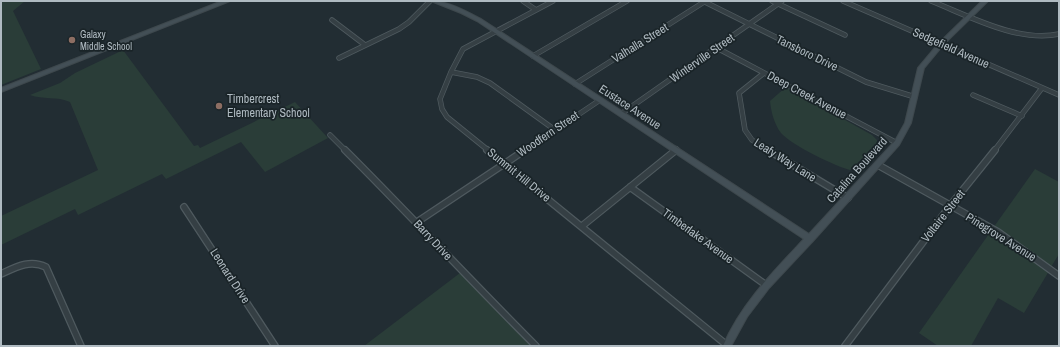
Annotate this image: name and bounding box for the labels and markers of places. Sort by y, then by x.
place label: Galaxy Middle School [80,28,132,53]
marker: Galaxy Middle School [67,35,77,45]
place label: Timbercrest Elementary School [227,91,310,121]
marker: Timbercrest Elementary School [214,101,224,111]

